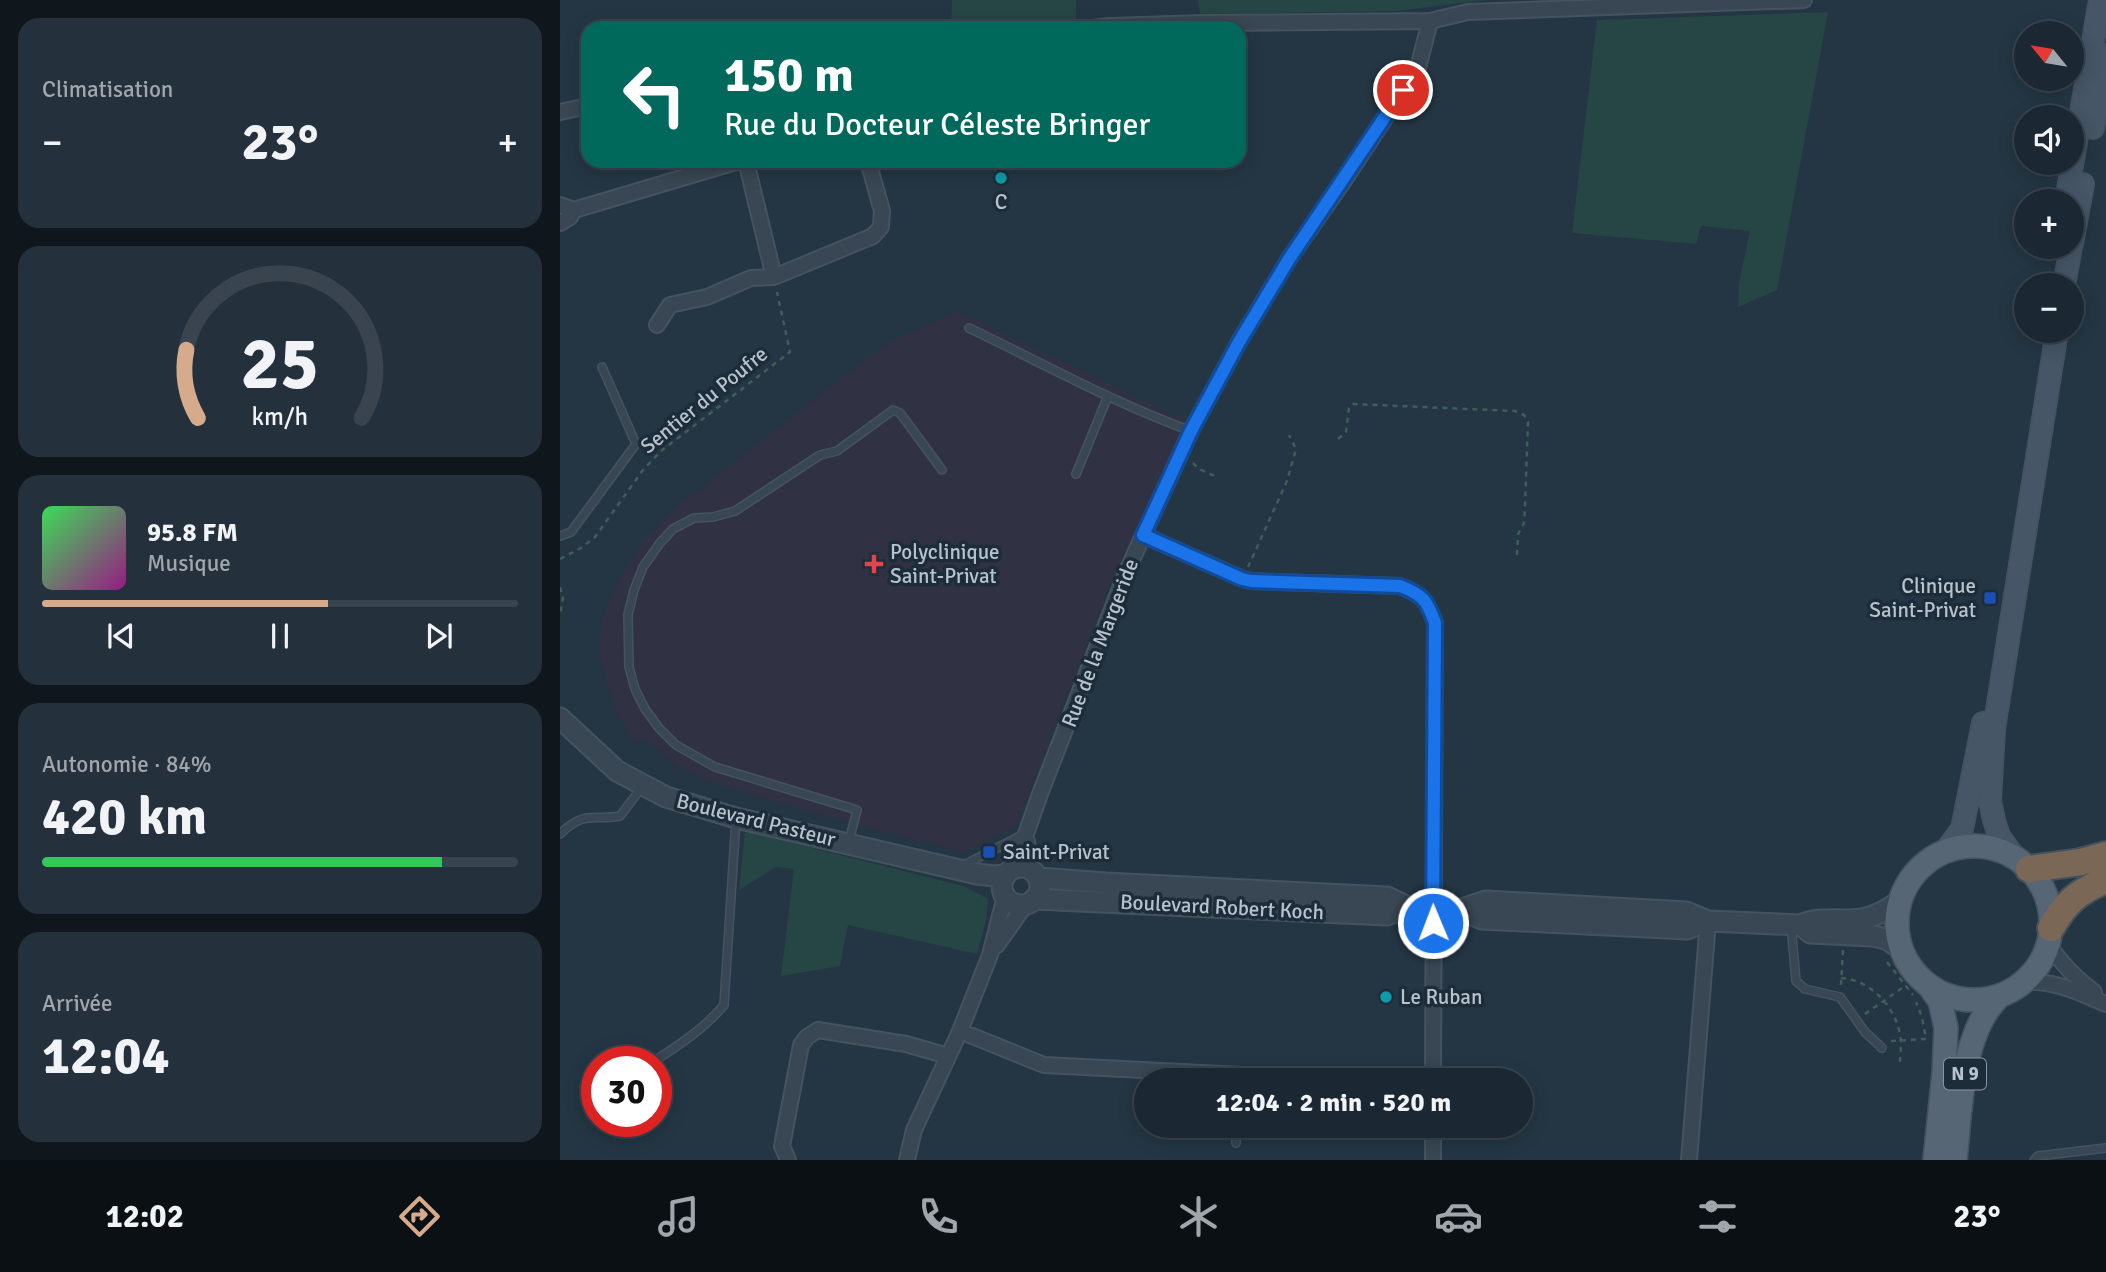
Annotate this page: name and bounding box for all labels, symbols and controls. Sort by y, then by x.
north arrow [2014,21,2084,91]
map controls [2014,21,2084,343]
text: 150 m [724,45,854,105]
icon: left [609,49,700,140]
pin [1373,60,1433,120]
icon: arrive [1384,71,1422,109]
text: Climatisation [42,75,173,104]
text: Rue du Docteur Céleste Bringer [724,105,1150,144]
button: sound [2014,105,2084,175]
text: 23° [242,110,318,174]
text: − [42,119,63,166]
text: + [497,119,518,166]
marker: C [993,170,1009,186]
place label: C [995,189,1007,215]
button: + [2014,189,2084,259]
button: − [2014,273,2084,343]
text: 25 [241,320,319,409]
street label: Sentier du Poufre [635,341,773,459]
text: km/h [252,400,308,431]
text: 95.8 FM [147,517,238,549]
place label: Polyclinique Saint-Privat [890,539,1000,589]
text: Musique [147,549,231,578]
marker: Polyclinique Saint-Privat [864,554,884,574]
street label: Rue de la Margeride [1056,555,1144,731]
place label: Clinique Saint-Privat [1869,573,1976,623]
marker: Clinique Saint-Privat [1982,590,1998,606]
icon: previous [102,617,140,655]
icon: pause [261,617,299,655]
icon: next [420,617,458,655]
text: Autonomie · 84% [42,750,212,779]
text: 420 km [42,785,207,849]
street label: Boulevard Pasteur [674,788,838,852]
place label: Saint-Privat [1003,839,1110,865]
marker: Saint-Privat [981,844,997,860]
position arrow [1396,886,1470,960]
street label: Boulevard Robert Koch [1119,889,1325,925]
place label: Le Ruban [1400,984,1482,1010]
text: Arrivée [42,989,113,1018]
marker: Le Ruban [1378,989,1394,1005]
text: 12:04 [42,1024,170,1088]
speed limit sign: 30 [581,1046,672,1137]
road number: N 9 [1944,1058,1986,1090]
text: 12:04 · 2 min · 520 m [1216,1087,1451,1119]
icon: directions [395,1192,444,1241]
icon: music [654,1192,703,1241]
icon: phone [914,1192,963,1241]
icon: climate [1174,1192,1223,1241]
icon: car [1434,1192,1483,1241]
icon: filters [1693,1192,1742,1241]
text: 12:02 [105,1197,184,1236]
text: 23° [1953,1197,2001,1236]

